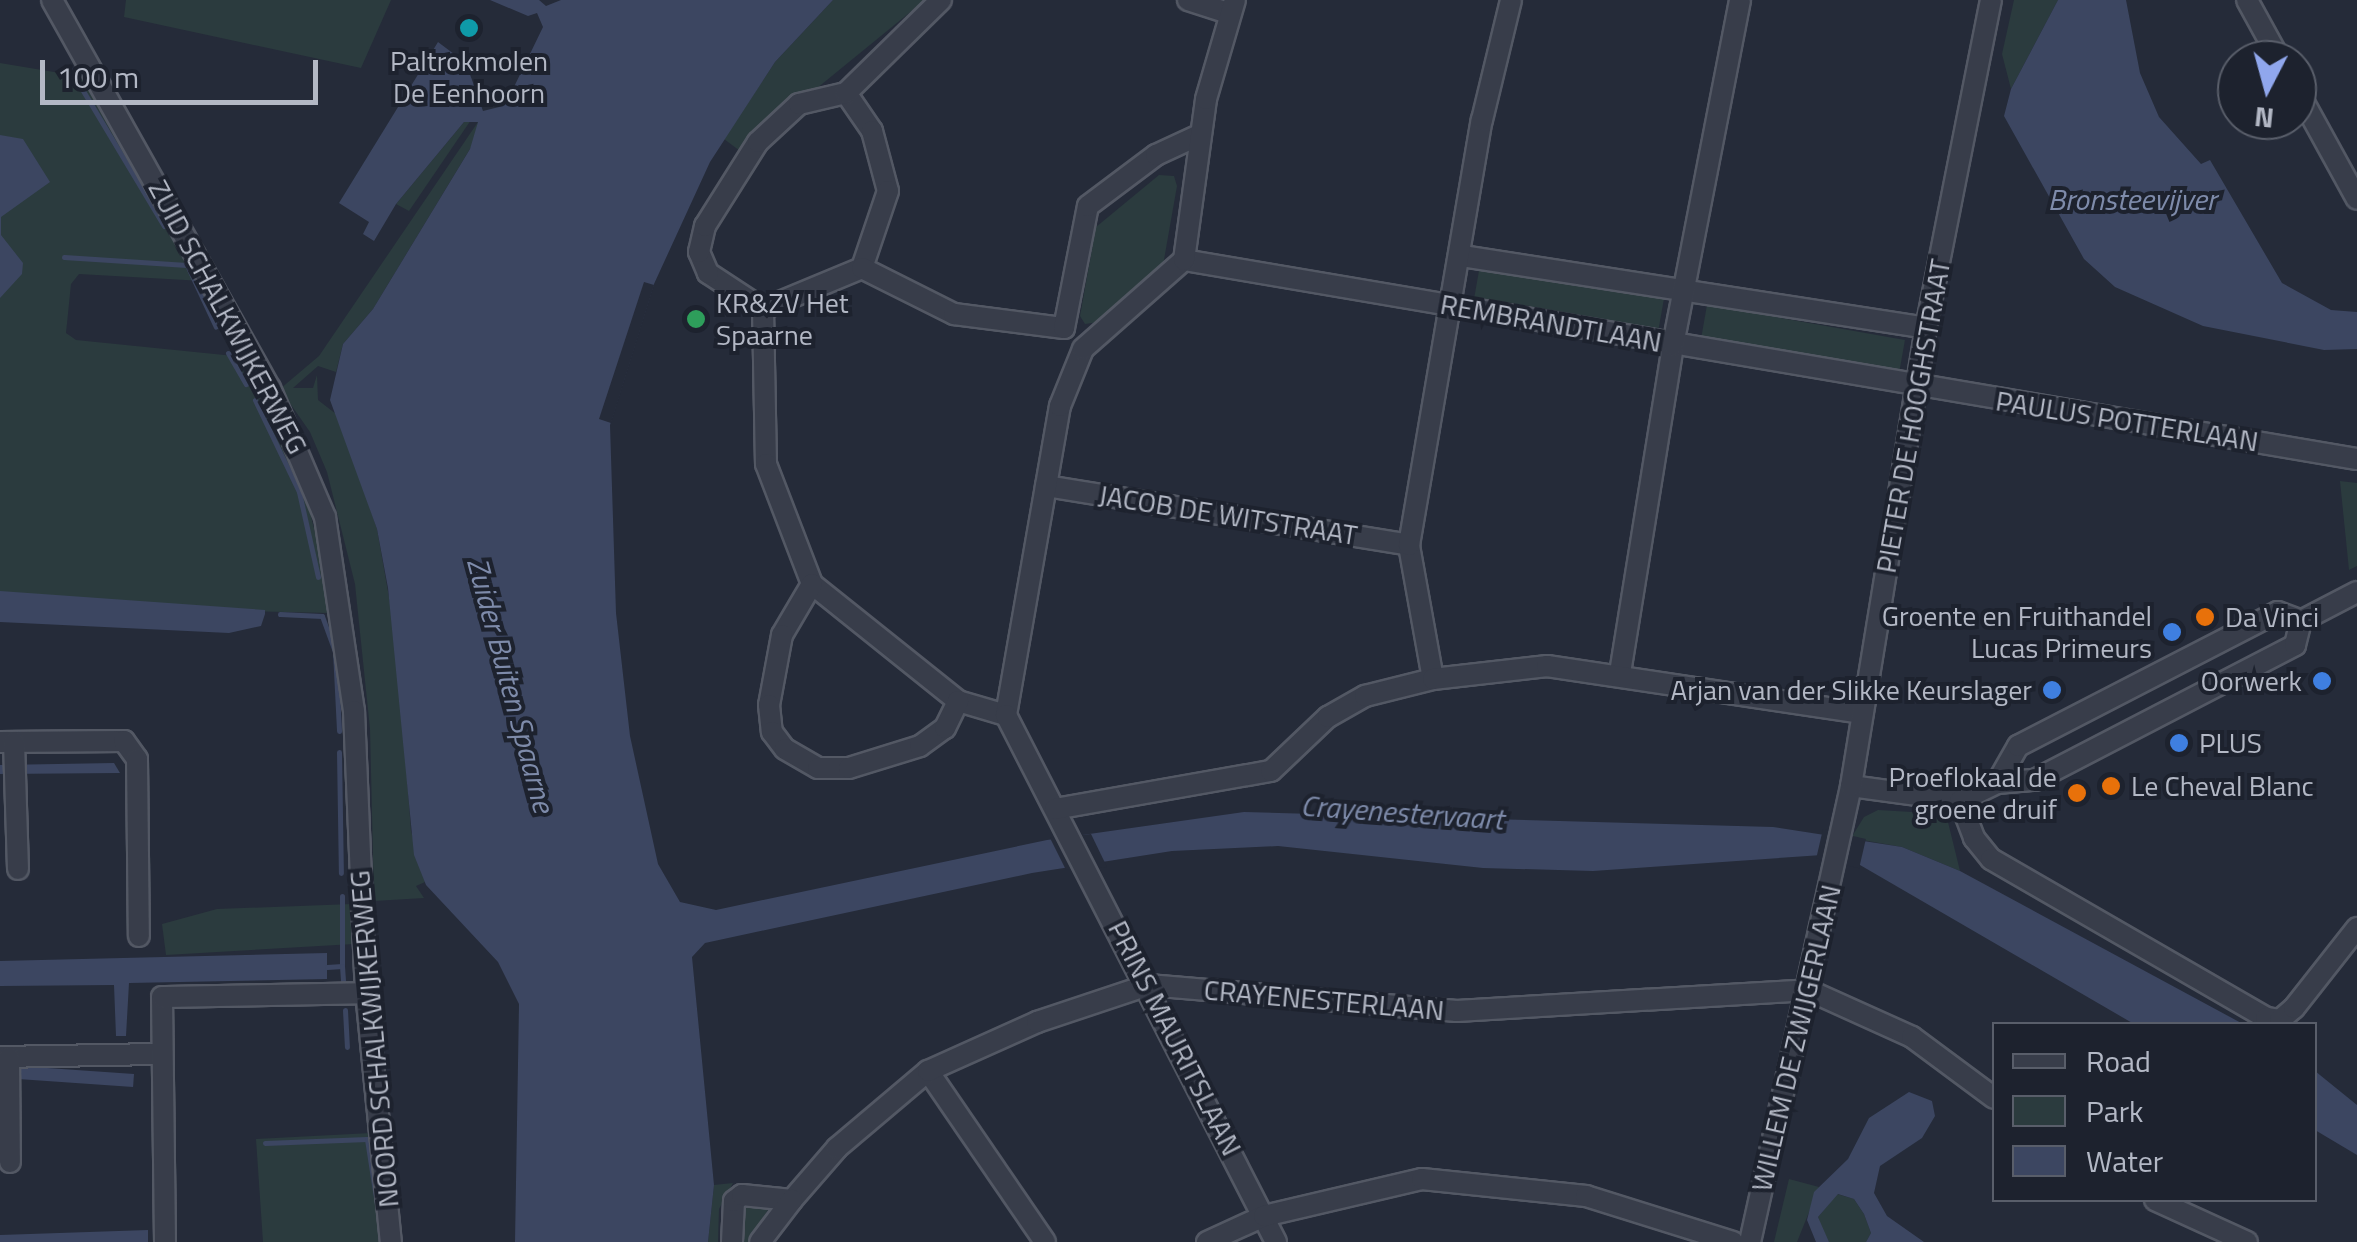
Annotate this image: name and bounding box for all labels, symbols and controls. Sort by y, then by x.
marker: Paltrokmolen De Eenhoorn [458,17,480,39]
scale bar [45,40,322,102]
north arrow [2217,40,2317,140]
place label: Paltrokmolen De Eenhoorn [390,44,548,110]
text: 100 m [57,54,139,100]
text: N [2252,96,2276,141]
street label: ZUID SCHALKWIJKERWEG [142,174,314,460]
water label: Bronsteevijver [2048,181,2216,217]
street label: PIETER DE HOOGHSTRAAT [1869,256,1957,576]
place label: KR&ZV Het Spaarne [716,286,849,352]
street label: REMBRANDTLAAN [1438,287,1664,359]
marker: KR&ZV Het Spaarne [685,308,707,330]
street label: PAULUS POTTERLAAN [1993,384,2261,458]
street label: JACOB DE WITSTRAAT [1096,478,1360,552]
water label: Zuider Buiten Spaarne [460,554,562,816]
place label: Groente en Fruithandel Lucas Primeurs [1882,599,2152,665]
place label: Da Vinci [2225,600,2319,634]
marker: Da Vinci [2194,606,2216,628]
marker: Groente en Fruithandel Lucas Primeurs [2161,621,2183,643]
place label: Oorwerk [2201,664,2302,698]
marker: Oorwerk [2311,670,2333,692]
place label: Arjan van der Slikke Keurslager [1671,673,2032,707]
marker: Arjan van der Slikke Keurslager [2041,679,2063,701]
place label: PLUS [2199,726,2262,760]
marker: PLUS [2168,732,2190,754]
place label: Proeflokaal de groene druif [1889,760,2057,826]
place label: Le Cheval Blanc [2131,769,2314,803]
marker: Le Cheval Blanc [2100,775,2122,797]
marker: Proeflokaal de groene druif [2066,782,2088,804]
water label: Crayenestervaart [1299,787,1505,837]
street label: NOORD SCHALKWIJKERWEG [343,869,405,1209]
street label: WILLEM DE ZWIJGERLAAN [1744,881,1848,1195]
street label: PRINS MAURITSLAAN [1101,915,1249,1161]
street label: CRAYENESTERLAAN [1203,973,1445,1027]
legend [1992,1022,2317,1202]
text: Road [2086,1038,2151,1084]
text: Park [2086,1088,2143,1134]
text: Water [2086,1138,2163,1184]

